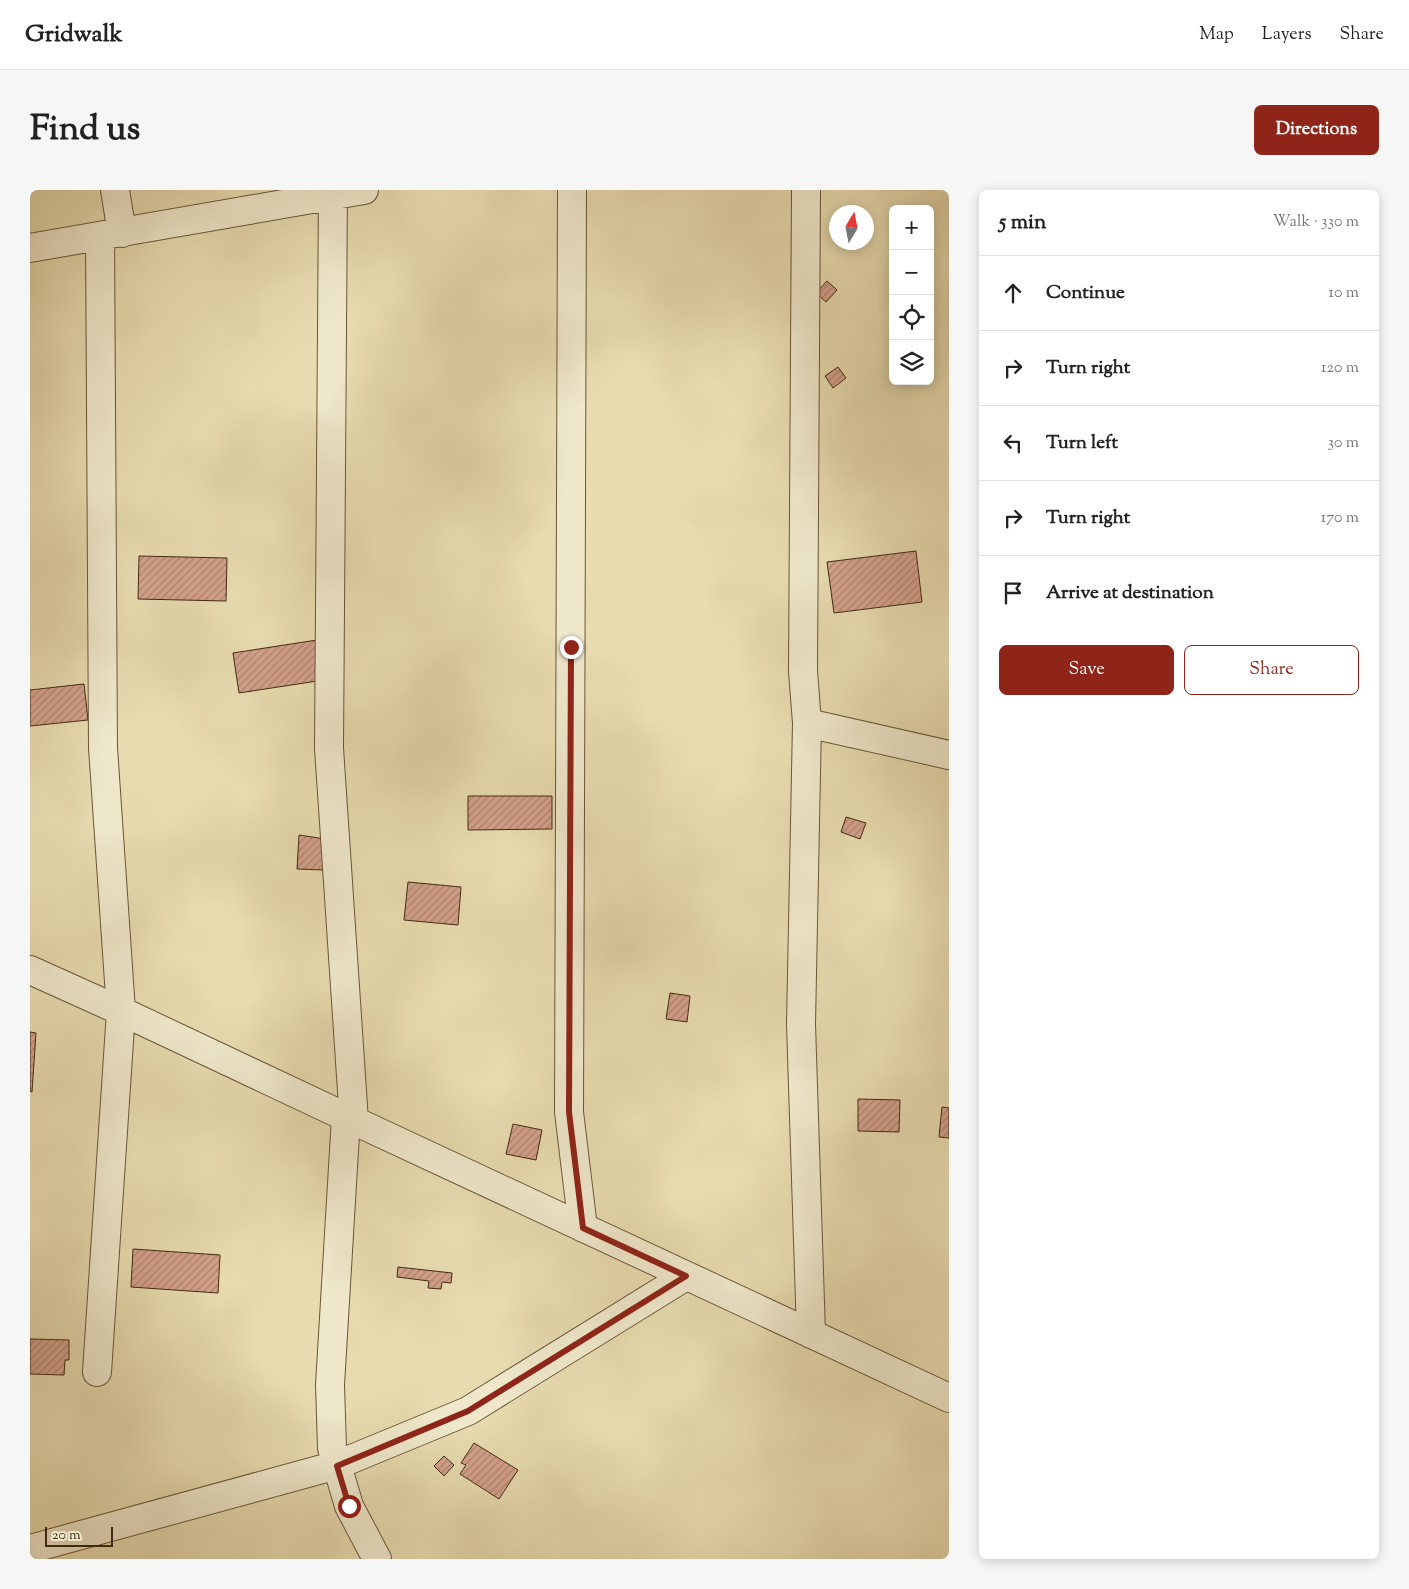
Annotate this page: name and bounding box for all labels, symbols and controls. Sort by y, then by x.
text: Gridwalk [25,18,123,52]
text: Map [1199,22,1234,48]
text: Layers [1262,22,1312,48]
text: Share [1340,22,1384,48]
text: Find us [30,105,140,156]
button: Directions [1254,105,1379,155]
north arrow [829,205,874,250]
map controls [889,205,934,385]
button: + [889,205,934,250]
text: 5 min [999,208,1046,238]
text: Walk · 330 m [1273,211,1359,234]
button: − [889,250,934,295]
icon: ahead [999,279,1027,307]
text: Continue [1046,280,1125,307]
text: 10 m [1329,282,1359,305]
button: locate [889,295,934,340]
button: layers [889,340,934,385]
icon: right [999,354,1027,382]
text: Turn right [1046,355,1130,382]
text: 120 m [1321,357,1359,380]
icon: left [999,429,1027,457]
text: Turn left [1046,430,1118,457]
text: 30 m [1328,432,1359,455]
icon: right [999,504,1027,532]
text: Turn right [1046,505,1130,532]
text: 170 m [1321,507,1359,530]
icon: arrive [999,579,1027,607]
text: Arrive at destination [1046,580,1214,607]
route end [560,636,583,659]
button: Save [999,645,1174,695]
button: Share [1184,645,1359,695]
route start [338,1495,361,1518]
scale bar [45,1524,112,1547]
text: 20 m [52,1526,81,1546]

